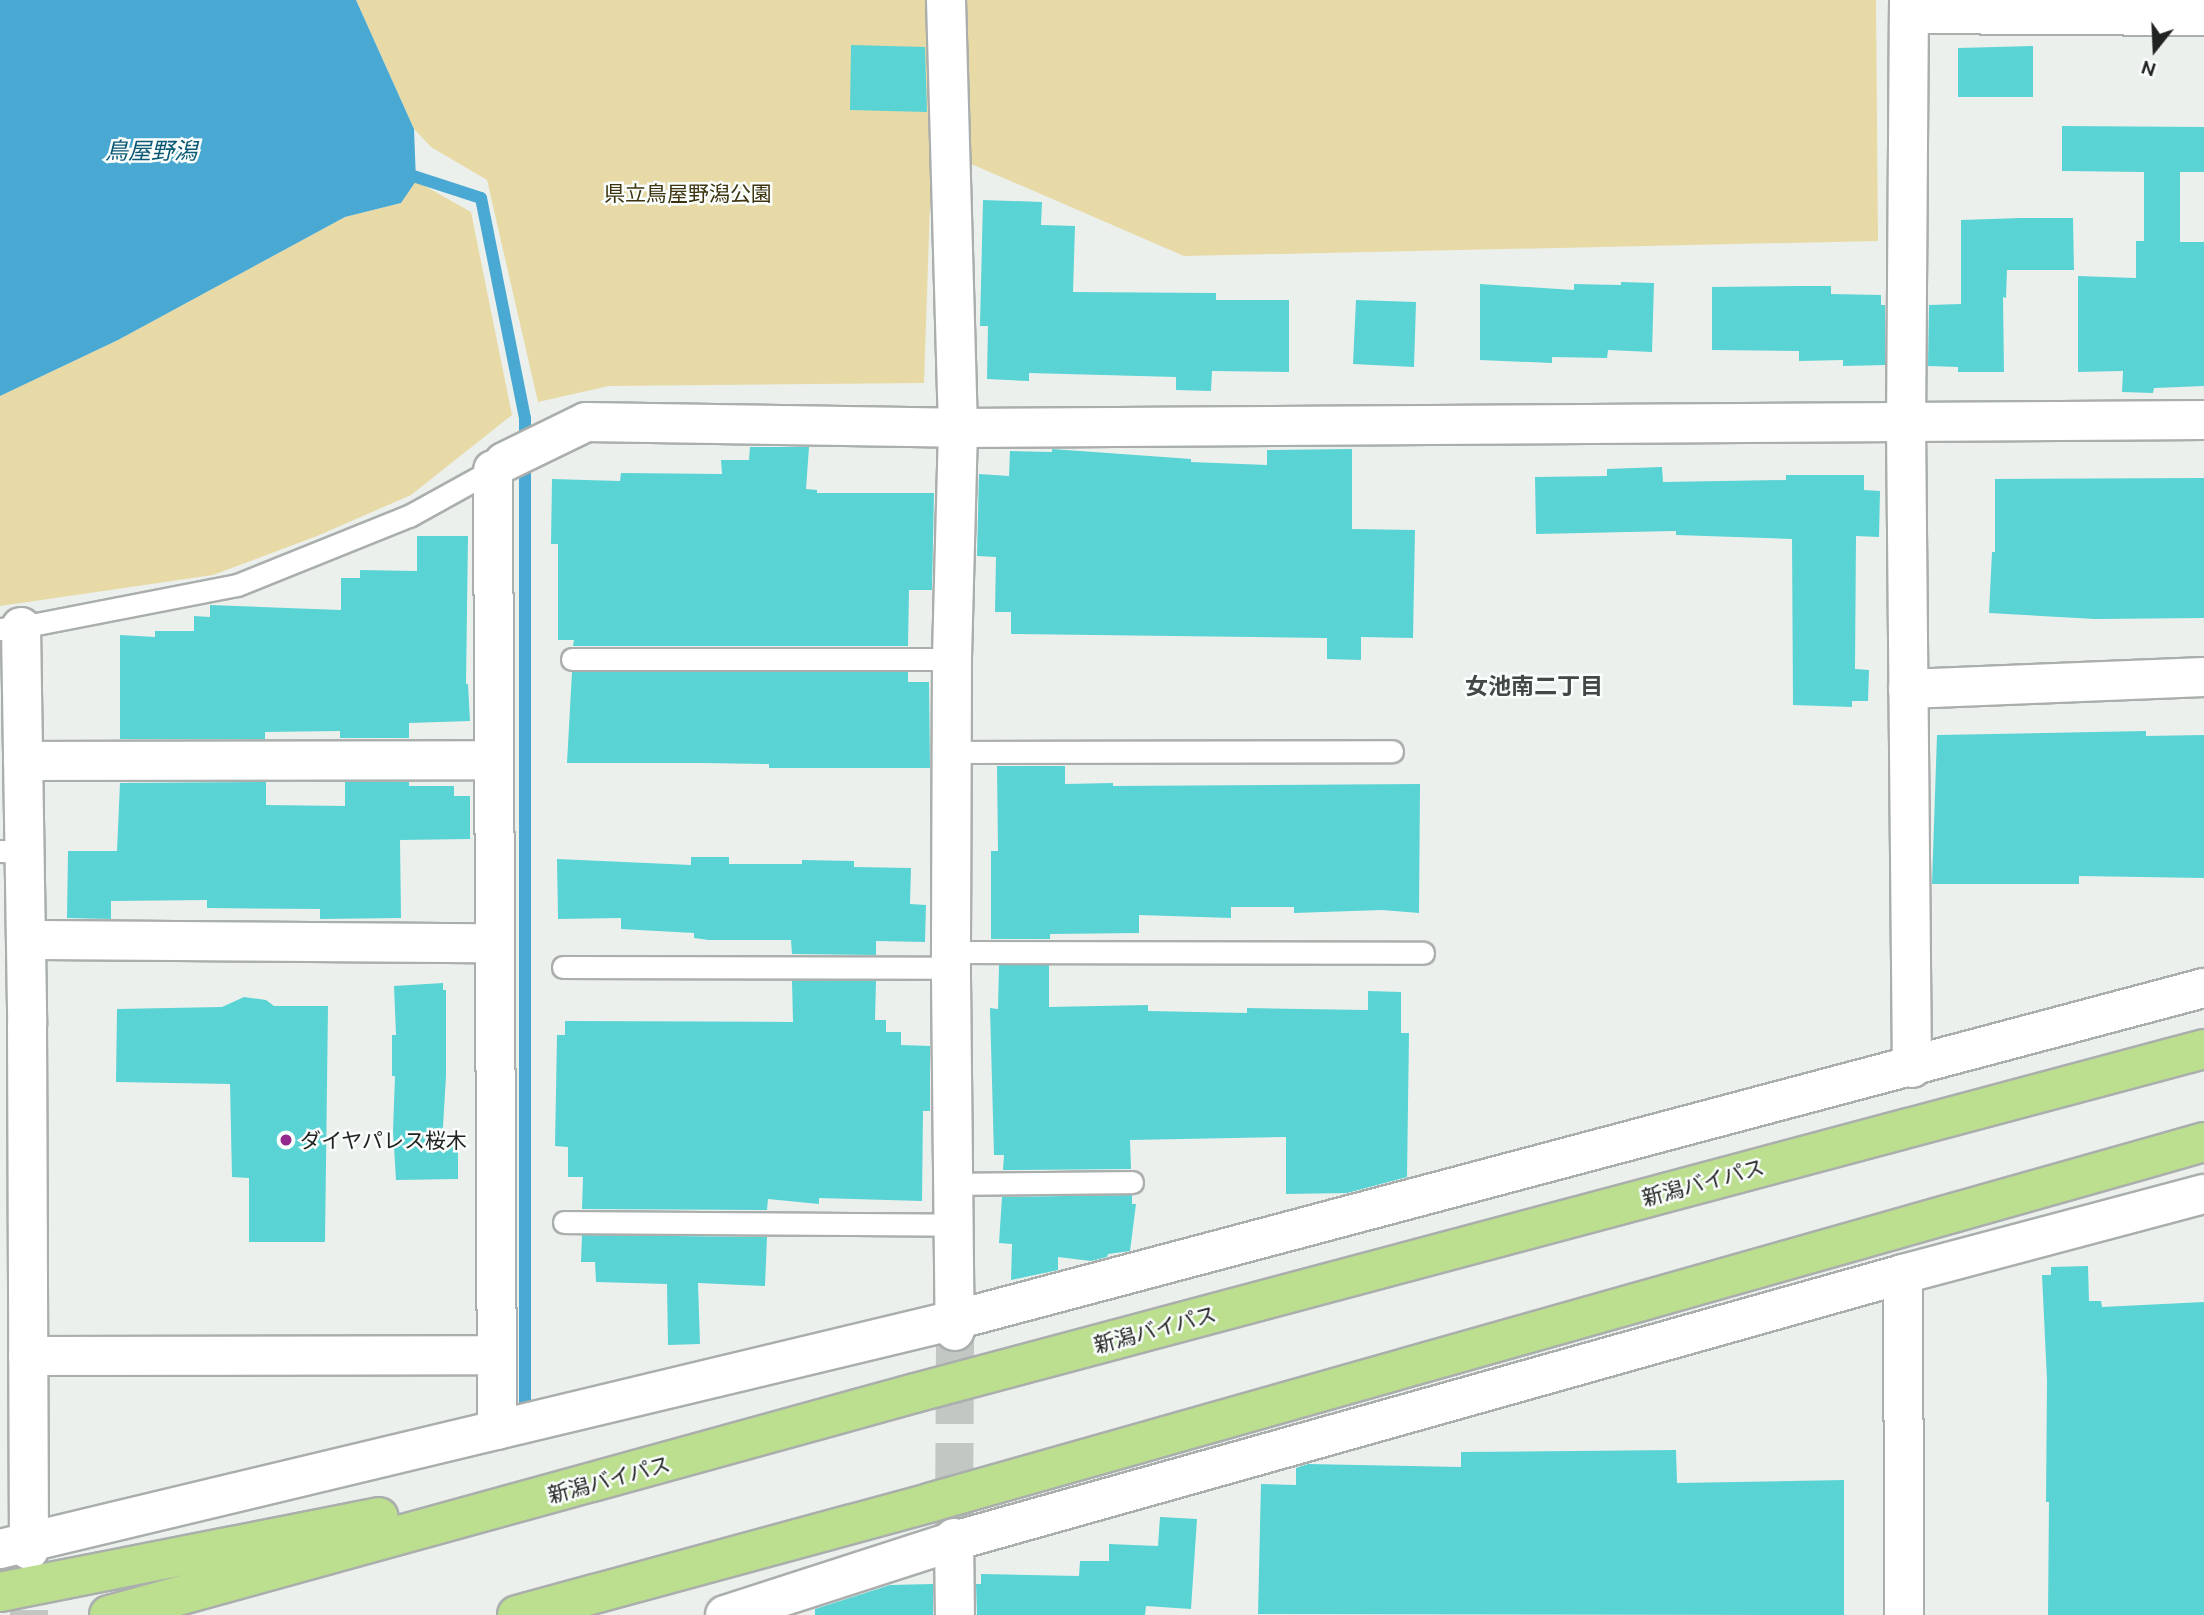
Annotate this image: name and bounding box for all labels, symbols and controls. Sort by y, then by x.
north arrow [2120,14,2190,84]
text: N [2138,56,2159,82]
water label: 鳥屋野潟 [105,137,197,165]
park label: 県立鳥屋野潟公園 [604,180,772,206]
district label: 女池南二丁目 [1465,672,1603,700]
place label: ダイヤパレス桜木 [300,1127,468,1153]
marker: ダイヤパレス桜木 [278,1132,294,1148]
street label: 新潟バイパス [1639,1154,1767,1210]
street label: 新潟バイパス [1091,1301,1219,1357]
street label: 新潟バイパス [545,1451,673,1507]

